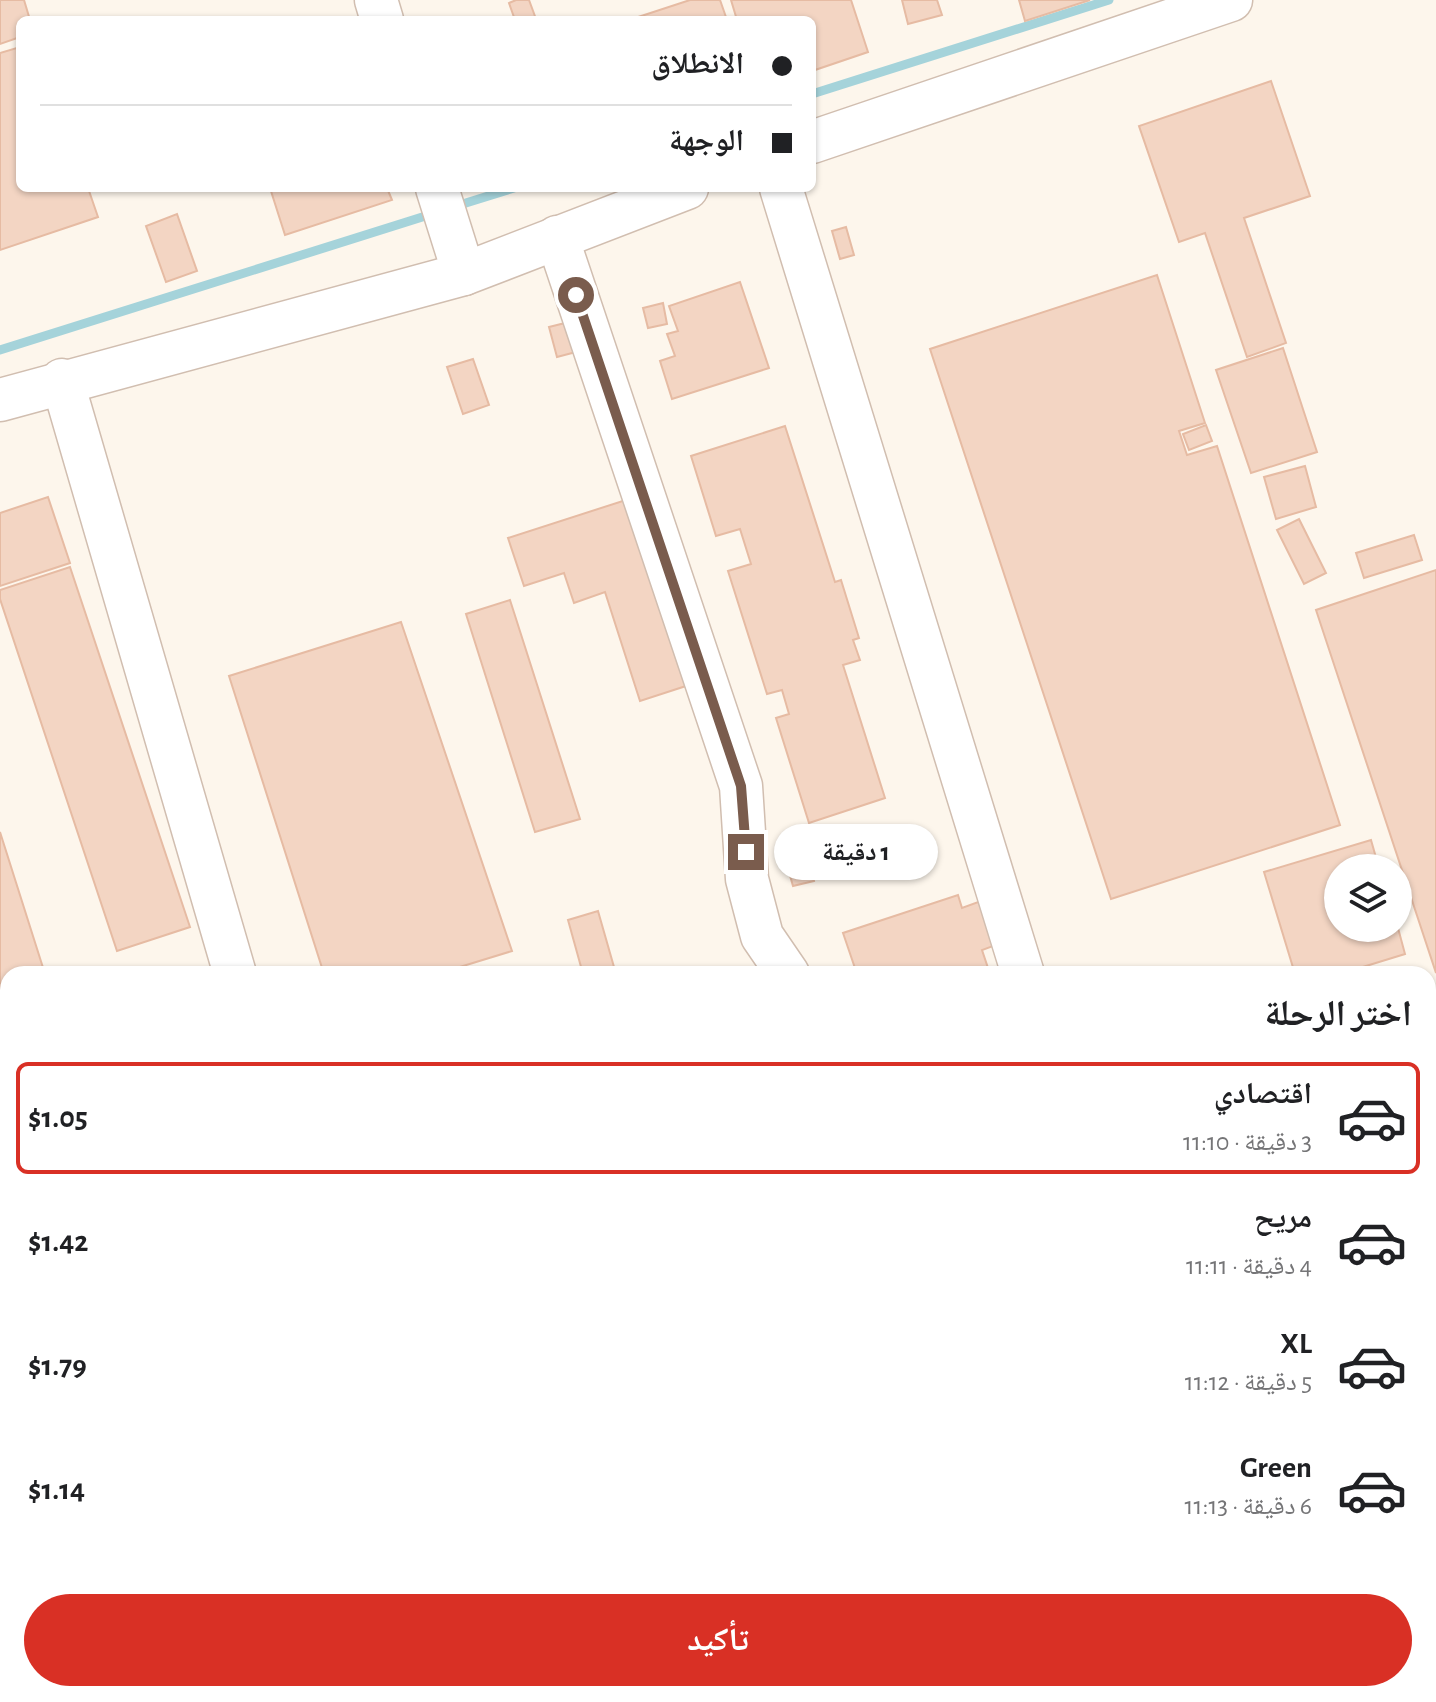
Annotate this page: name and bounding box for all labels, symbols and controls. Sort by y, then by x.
text: الانطلاق [651,49,744,79]
text: الوجهة [669,126,744,156]
route start [558,277,594,313]
callout: 1 دقيقة [774,824,938,880]
route end [728,834,764,870]
text: 1 دقيقة [822,839,890,865]
map controls [1324,854,1412,942]
button: layers [1324,854,1412,942]
text: اختر الرحلة [1265,996,1412,1032]
text: اقتصادي [1214,1079,1312,1109]
icon: car [1336,1082,1408,1154]
text: $1.05 [28,1103,88,1133]
text: 3 دقيقة · 11:10 [1183,1129,1312,1155]
text: مريح [1254,1203,1312,1233]
icon: car [1336,1206,1408,1278]
text: $1.42 [28,1227,88,1257]
text: 4 دقيقة · 11:11 [1186,1253,1312,1279]
text: XL [1280,1329,1312,1359]
icon: car [1336,1330,1408,1402]
text: $1.79 [28,1351,87,1381]
text: 5 دقيقة · 11:12 [1185,1369,1312,1395]
text: Green [1240,1453,1312,1483]
icon: car [1336,1454,1408,1526]
text: $1.14 [28,1475,85,1505]
text: 6 دقيقة · 11:13 [1185,1493,1312,1519]
button: تأكيد [24,1594,1412,1686]

